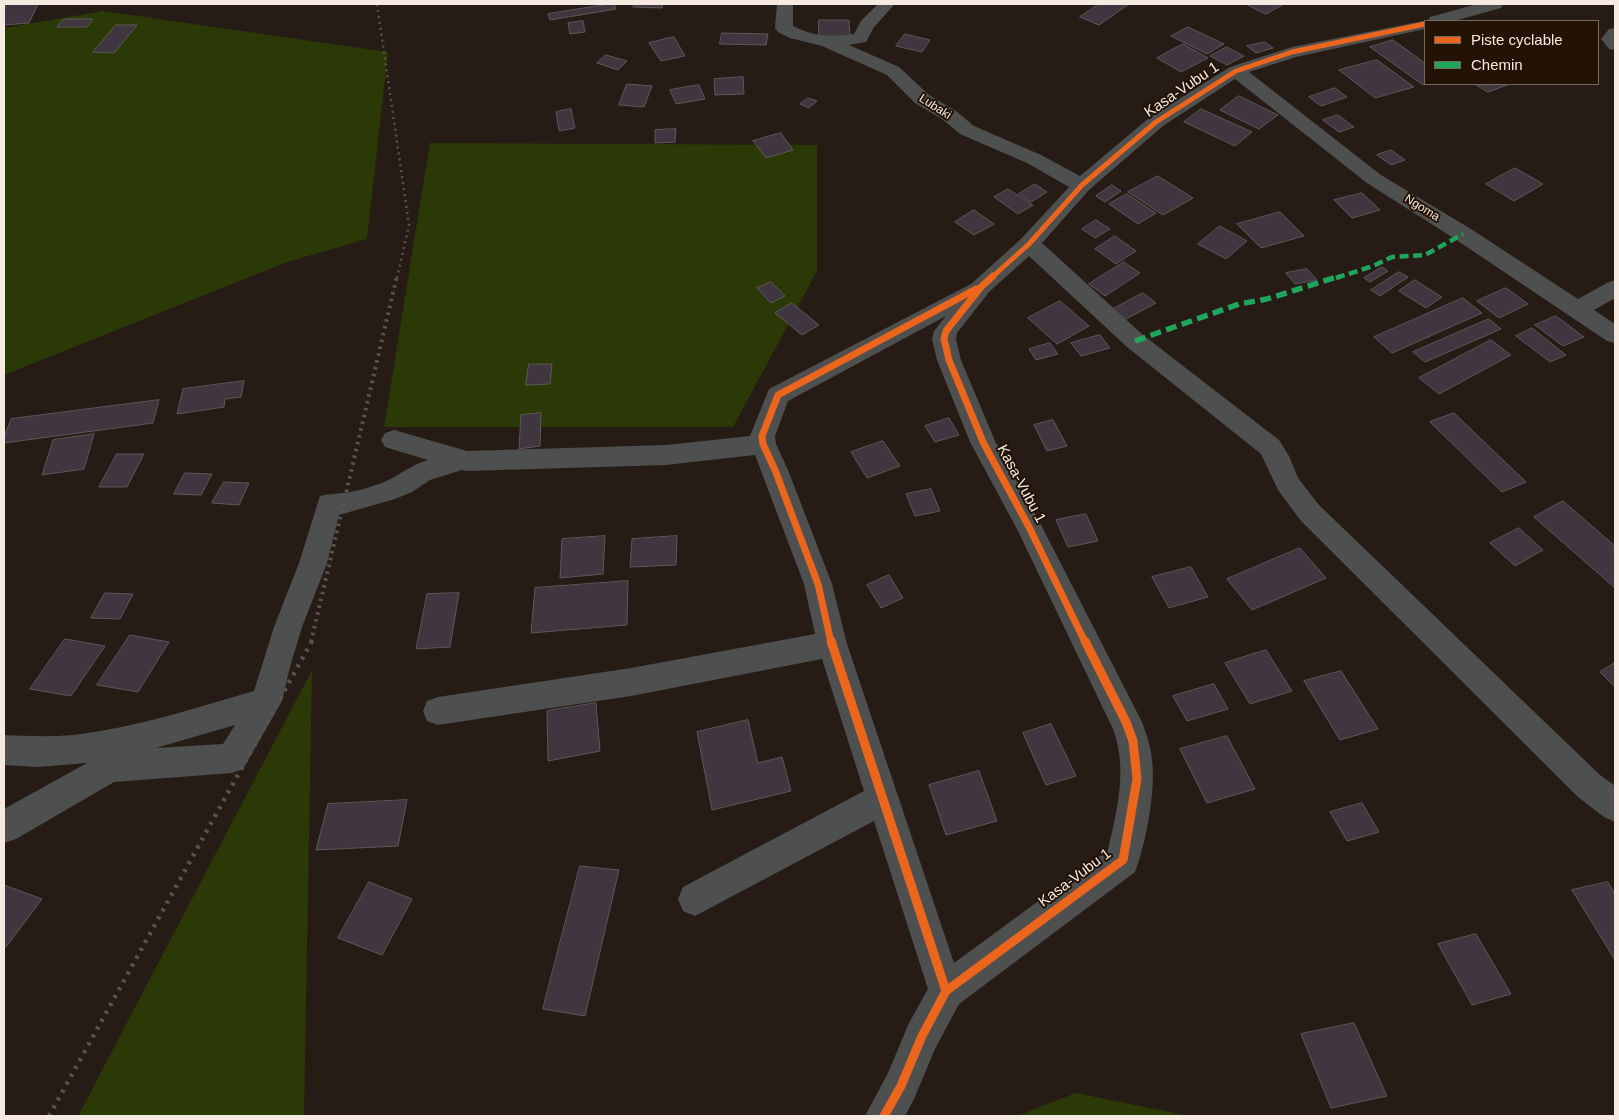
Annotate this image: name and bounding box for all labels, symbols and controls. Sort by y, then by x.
legend [1424,20,1599,85]
text: Piste cyclable [1471,31,1563,48]
text: Chemin [1471,56,1523,73]
street label: Kasa-Vubu 1 [1141,58,1223,122]
street label: Lubaki [916,91,954,123]
street label: Ngoma [1402,192,1442,224]
street label: Kasa-Vubu 1 [993,442,1049,526]
street label: Kasa-Vubu 1 [1035,845,1115,911]

